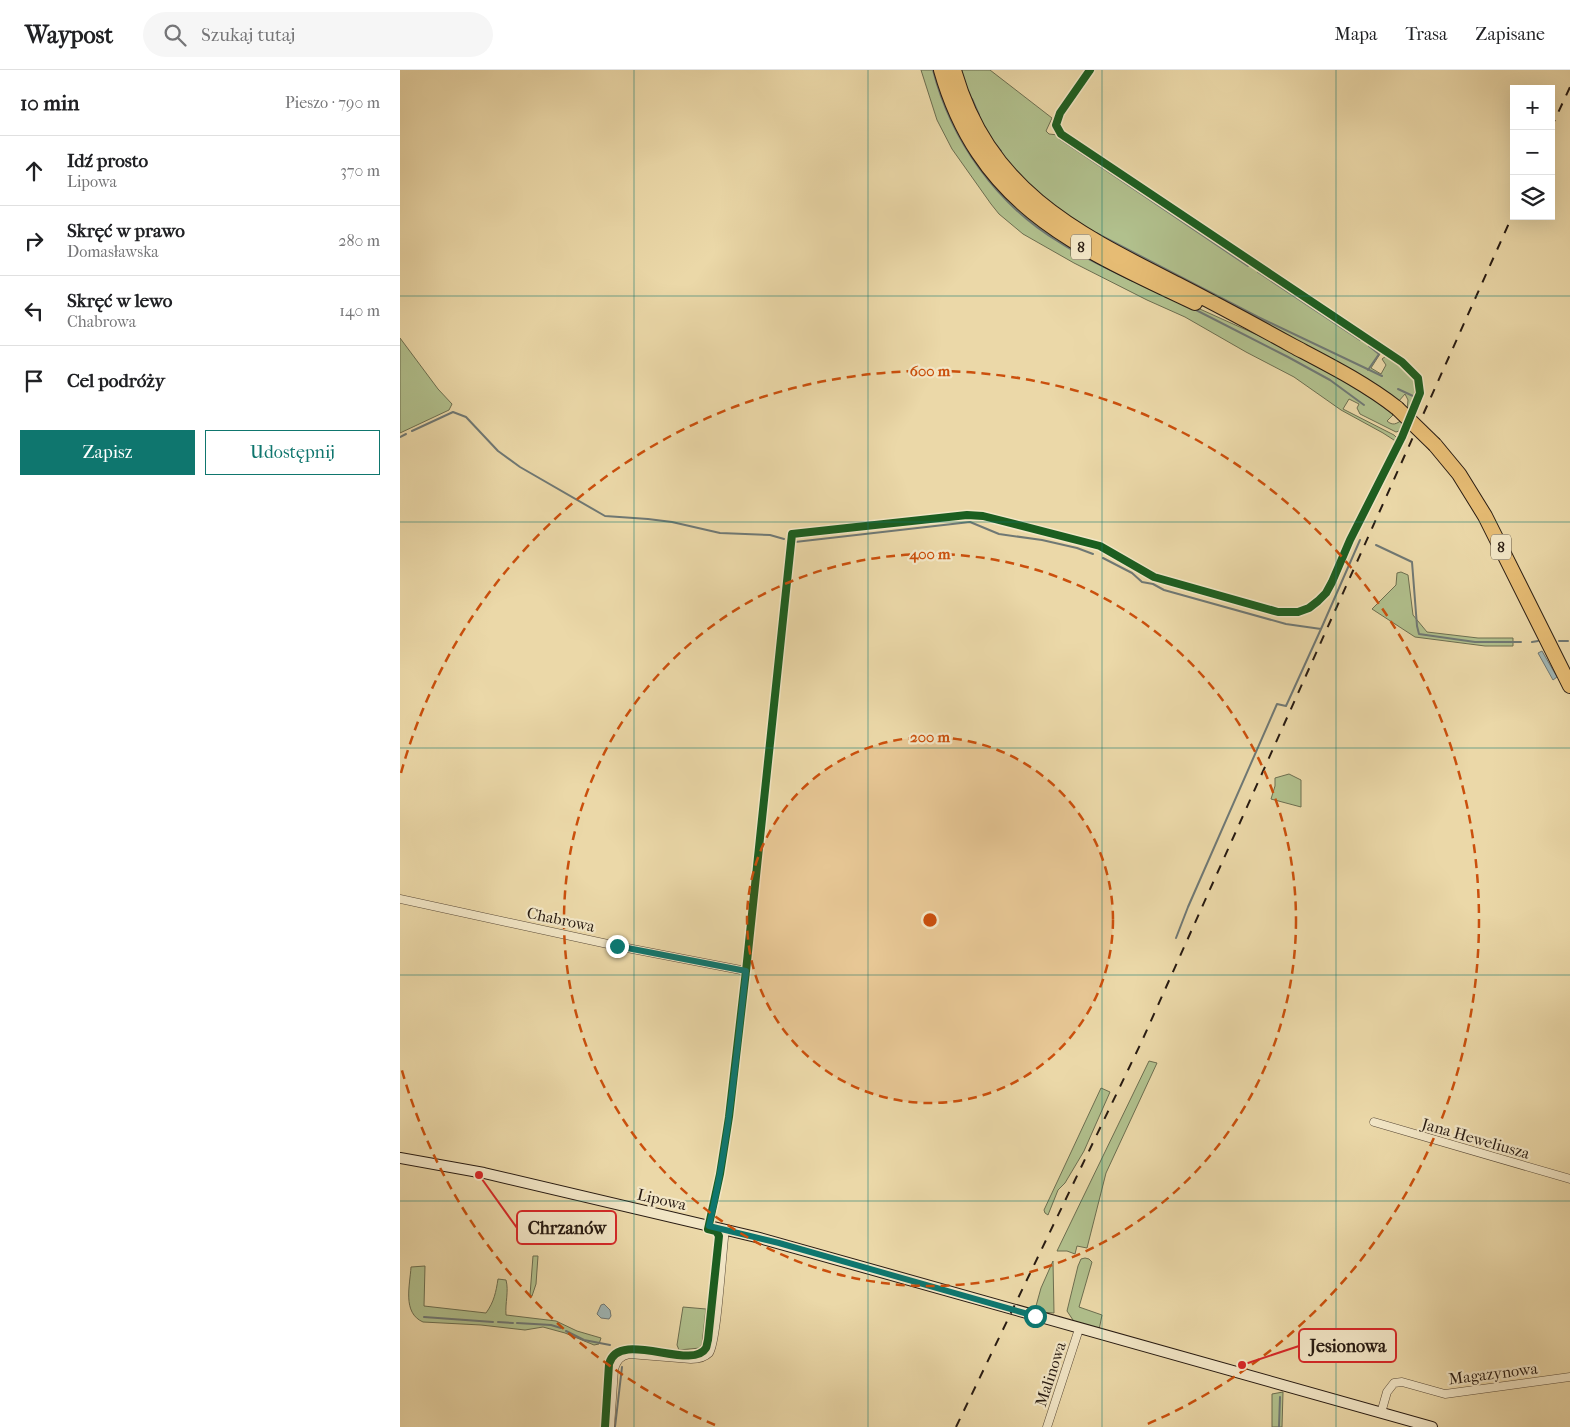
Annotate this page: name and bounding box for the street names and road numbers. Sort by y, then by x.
road number: 8 [1071,234,1091,260]
road number: 8 [1491,534,1511,560]
street label: Chabrowa [525,903,597,936]
street label: Jana Heweliusza [1418,1113,1533,1163]
street label: Lipowa [635,1185,689,1214]
street label: Malinowa [1031,1339,1070,1409]
street label: Magazynowa [1447,1359,1539,1388]

